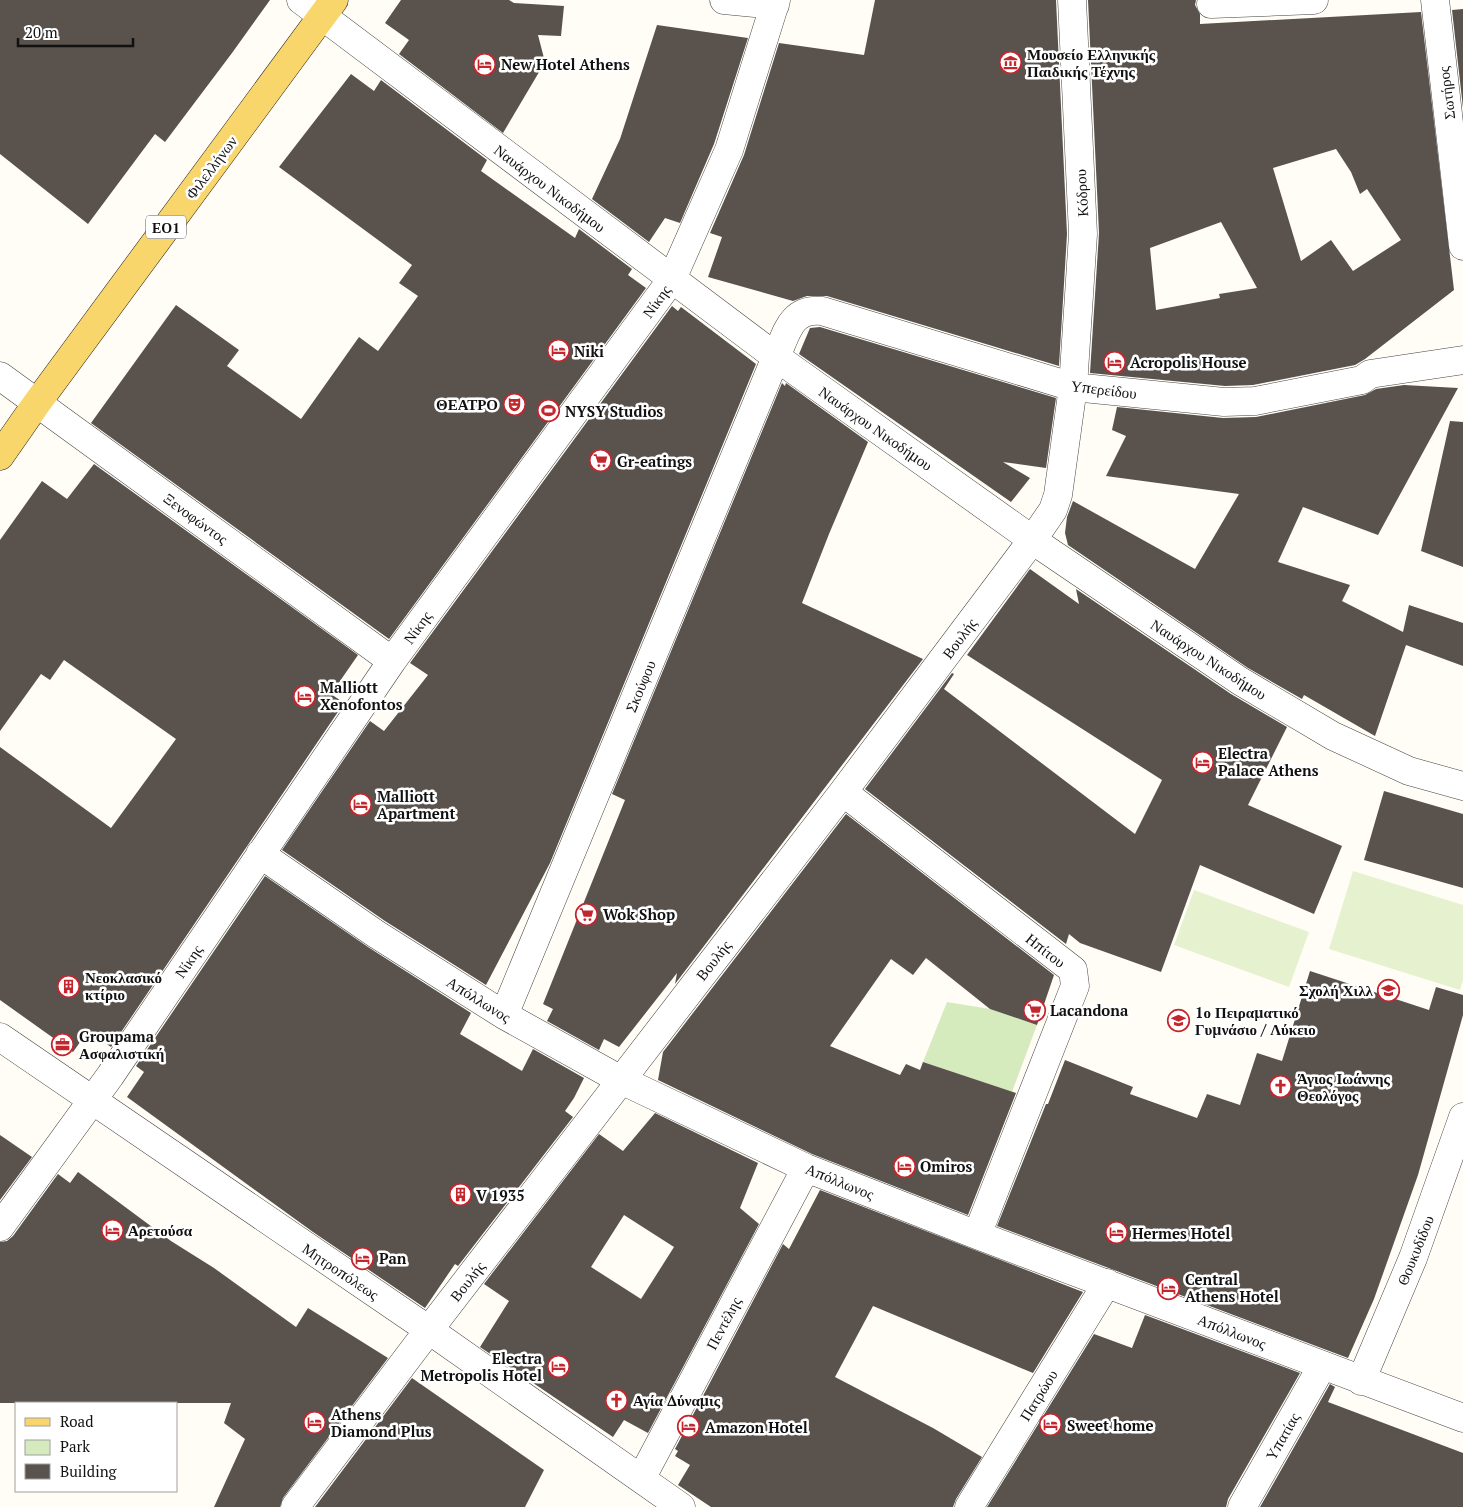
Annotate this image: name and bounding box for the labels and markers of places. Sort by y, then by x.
place label: Μουσείο Ελληνικής Παιδικής Τέχνης [1027,44,1156,81]
museum icon: Μουσείο Ελληνικής Παιδικής Τέχνης [999,51,1023,75]
hotel icon: New Hotel Athens [473,52,497,76]
place label: New Hotel Athens [501,54,630,74]
hotel icon: Niki [546,339,570,363]
place label: Niki [574,341,604,361]
hotel icon: Acropolis House [1102,350,1126,374]
place label: Acropolis House [1130,352,1246,372]
theatre icon: ΘΕΑΤΡΟ [502,392,526,416]
place label: ΘΕΑΤΡΟ [436,394,498,414]
sports icon: NYSY Studios [537,399,561,423]
place label: NYSY Studios [565,401,663,421]
supermarket icon: Gr-eatings [589,449,613,473]
place label: Gr-eatings [617,451,692,471]
place label: Malliott Xenofontos [320,677,403,714]
hotel icon: Malliott Xenofontos [292,684,316,708]
place label: Electra Palace Athens [1218,743,1319,780]
hotel icon: Electra Palace Athens [1190,750,1214,774]
place label: Malliott Apartment [377,786,455,823]
hotel icon: Malliott Apartment [349,793,373,817]
supermarket icon: Wok Shop [575,902,599,926]
place label: Wok Shop [603,904,675,924]
place label: Νεοκλασικό κτίριο [85,967,162,1004]
building icon: Νεοκλασικό κτίριο [57,974,81,998]
school or university icon: Σχολή Χιλλ [1377,978,1401,1002]
place label: Σχολή Χιλλ [1299,980,1374,1000]
supermarket icon: Lacandona [1022,998,1046,1022]
place label: Lacandona [1050,1000,1129,1020]
place label: 1ο Πειραματικό Γυμνάσιο / Λύκειο [1195,1002,1316,1039]
school or university icon: 1ο Πειραματικό Γυμνάσιο / Λύκειο [1167,1009,1191,1033]
place label: Groupama Ασφαλιστική [79,1026,164,1063]
office icon: Groupama Ασφαλιστική [51,1033,75,1057]
place label: Άγιος Ιωάννης Θεολόγος [1297,1068,1391,1105]
church icon: Άγιος Ιωάννης Θεολόγος [1269,1075,1293,1099]
hotel icon: Omiros [892,1154,916,1178]
place label: Omiros [920,1156,973,1176]
building icon: V 1935 [448,1183,472,1207]
place label: V 1935 [476,1185,525,1205]
hotel icon: Αρετούσα [100,1218,124,1242]
place label: Αρετούσα [128,1220,193,1240]
hotel icon: Hermes Hotel [1104,1221,1128,1245]
place label: Hermes Hotel [1132,1223,1230,1243]
hotel icon: Pan [351,1246,375,1270]
place label: Pan [379,1248,407,1268]
place label: Central Athens Hotel [1185,1269,1279,1306]
hotel icon: Central Athens Hotel [1157,1276,1181,1300]
place label: Electra Metropolis Hotel [420,1348,543,1385]
hotel icon: Electra Metropolis Hotel [546,1355,570,1379]
church icon: Αγία Δύναμις [605,1388,629,1412]
place label: Αγία Δύναμις [633,1390,721,1410]
place label: Athens Diamond Plus [331,1404,432,1441]
hotel icon: Athens Diamond Plus [303,1411,327,1435]
hotel icon: Sweet home [1039,1413,1063,1437]
hotel icon: Amazon Hotel [677,1415,701,1439]
place label: Sweet home [1067,1415,1154,1435]
place label: Amazon Hotel [705,1417,808,1437]

